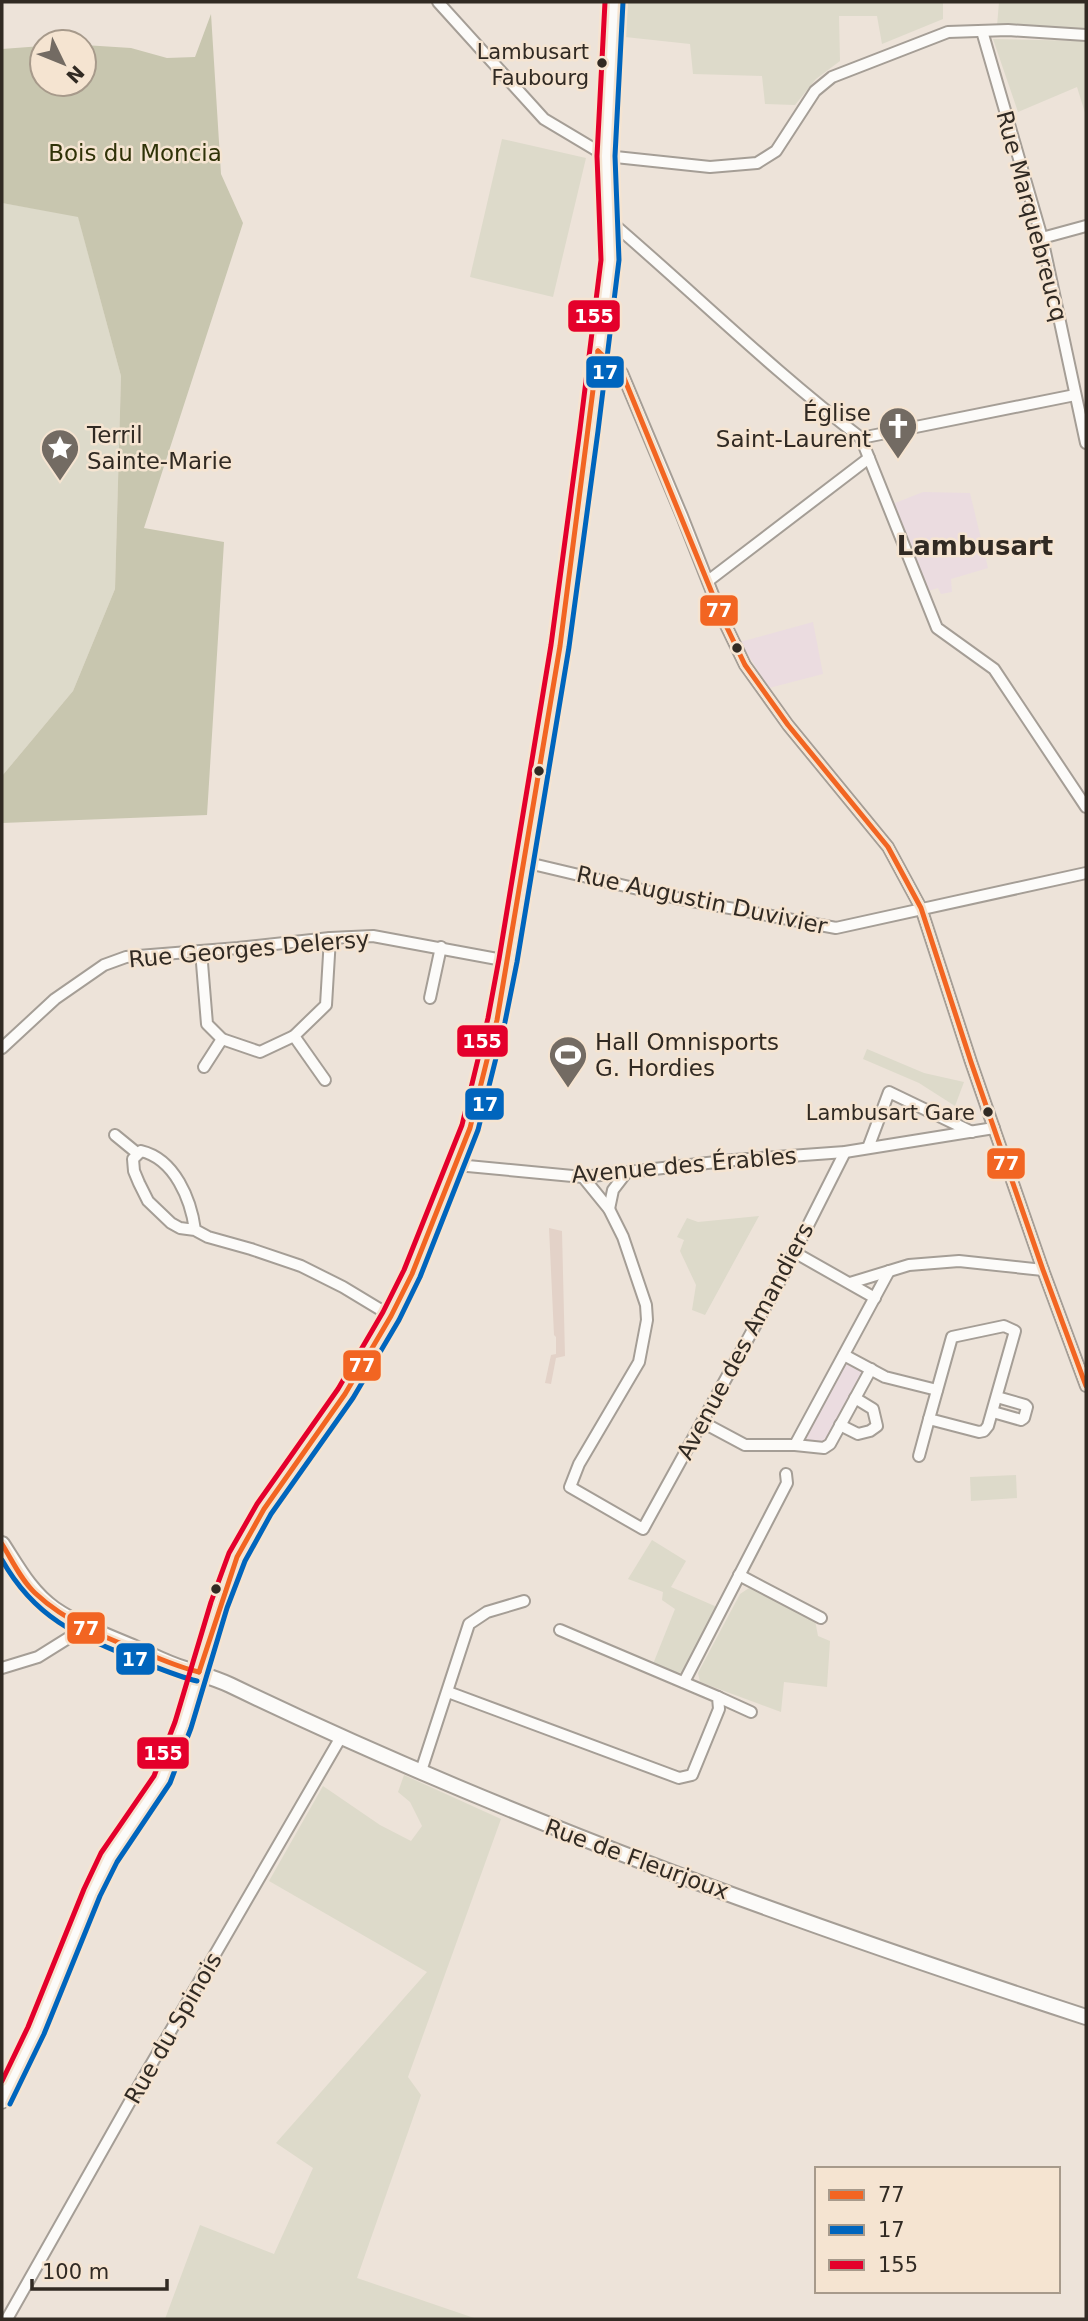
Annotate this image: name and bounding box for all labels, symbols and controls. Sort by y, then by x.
north arrow [28,28,98,98]
place label: Lambusart Faubourg [477,40,589,90]
marker: Lambusart Faubourg [595,56,609,70]
text: N [62,61,89,88]
street label: Rue Marquebreucq [991,108,1073,324]
park label: Bois du Moncia [48,140,222,166]
line badge: 155 [567,299,621,333]
text: 155 [574,305,614,327]
line badge: 17 [585,355,625,389]
text: 17 [592,361,618,383]
place label: Église Saint-Laurent [716,399,871,452]
church icon: Église Saint-Laurent [877,405,919,460]
place label: Terril Sainte-Marie [86,422,232,474]
place icon: Terril Sainte-Marie [39,427,81,482]
district label: Lambusart [897,531,1053,561]
line badge: 77 [699,594,739,627]
text: 77 [706,599,732,621]
unlabelled marker [730,641,744,655]
unlabelled marker [532,764,546,778]
street label: Rue Augustin Duvivier [574,861,830,939]
street label: Rue Georges Delersy [128,926,370,972]
line badge: 155 [456,1024,509,1058]
place label: Hall Omnisports G. Hordies [595,1029,779,1081]
text: 155 [462,1030,502,1052]
sports icon: Hall Omnisports G. Hordies [547,1034,589,1089]
line badge: 17 [464,1087,505,1121]
text: 17 [472,1093,498,1115]
place label: Lambusart Gare [806,1101,975,1125]
marker: Lambusart Gare [981,1105,995,1119]
street label: Avenue des Érables [570,1141,798,1188]
line badge: 77 [986,1147,1026,1180]
text: 77 [993,1152,1019,1174]
street label: Avenue des Amandiers [672,1218,818,1464]
line badge: 77 [342,1349,382,1382]
text: 77 [349,1354,375,1376]
unlabelled marker [209,1582,223,1596]
line badge: 77 [66,1611,106,1645]
text: 77 [73,1617,99,1639]
line badge: 17 [115,1642,156,1676]
text: 17 [122,1648,148,1670]
line badge: 155 [136,1736,190,1770]
text: 155 [143,1742,183,1764]
street label: Rue de Fleurjoux [542,1814,732,1904]
street label: Rue du Spinois [119,1948,227,2108]
legend [815,2167,1060,2293]
text: 77 [878,2183,905,2207]
text: 17 [878,2218,905,2242]
scale bar [32,2248,166,2292]
text: 155 [878,2253,918,2277]
text: 100 m [42,2260,109,2284]

